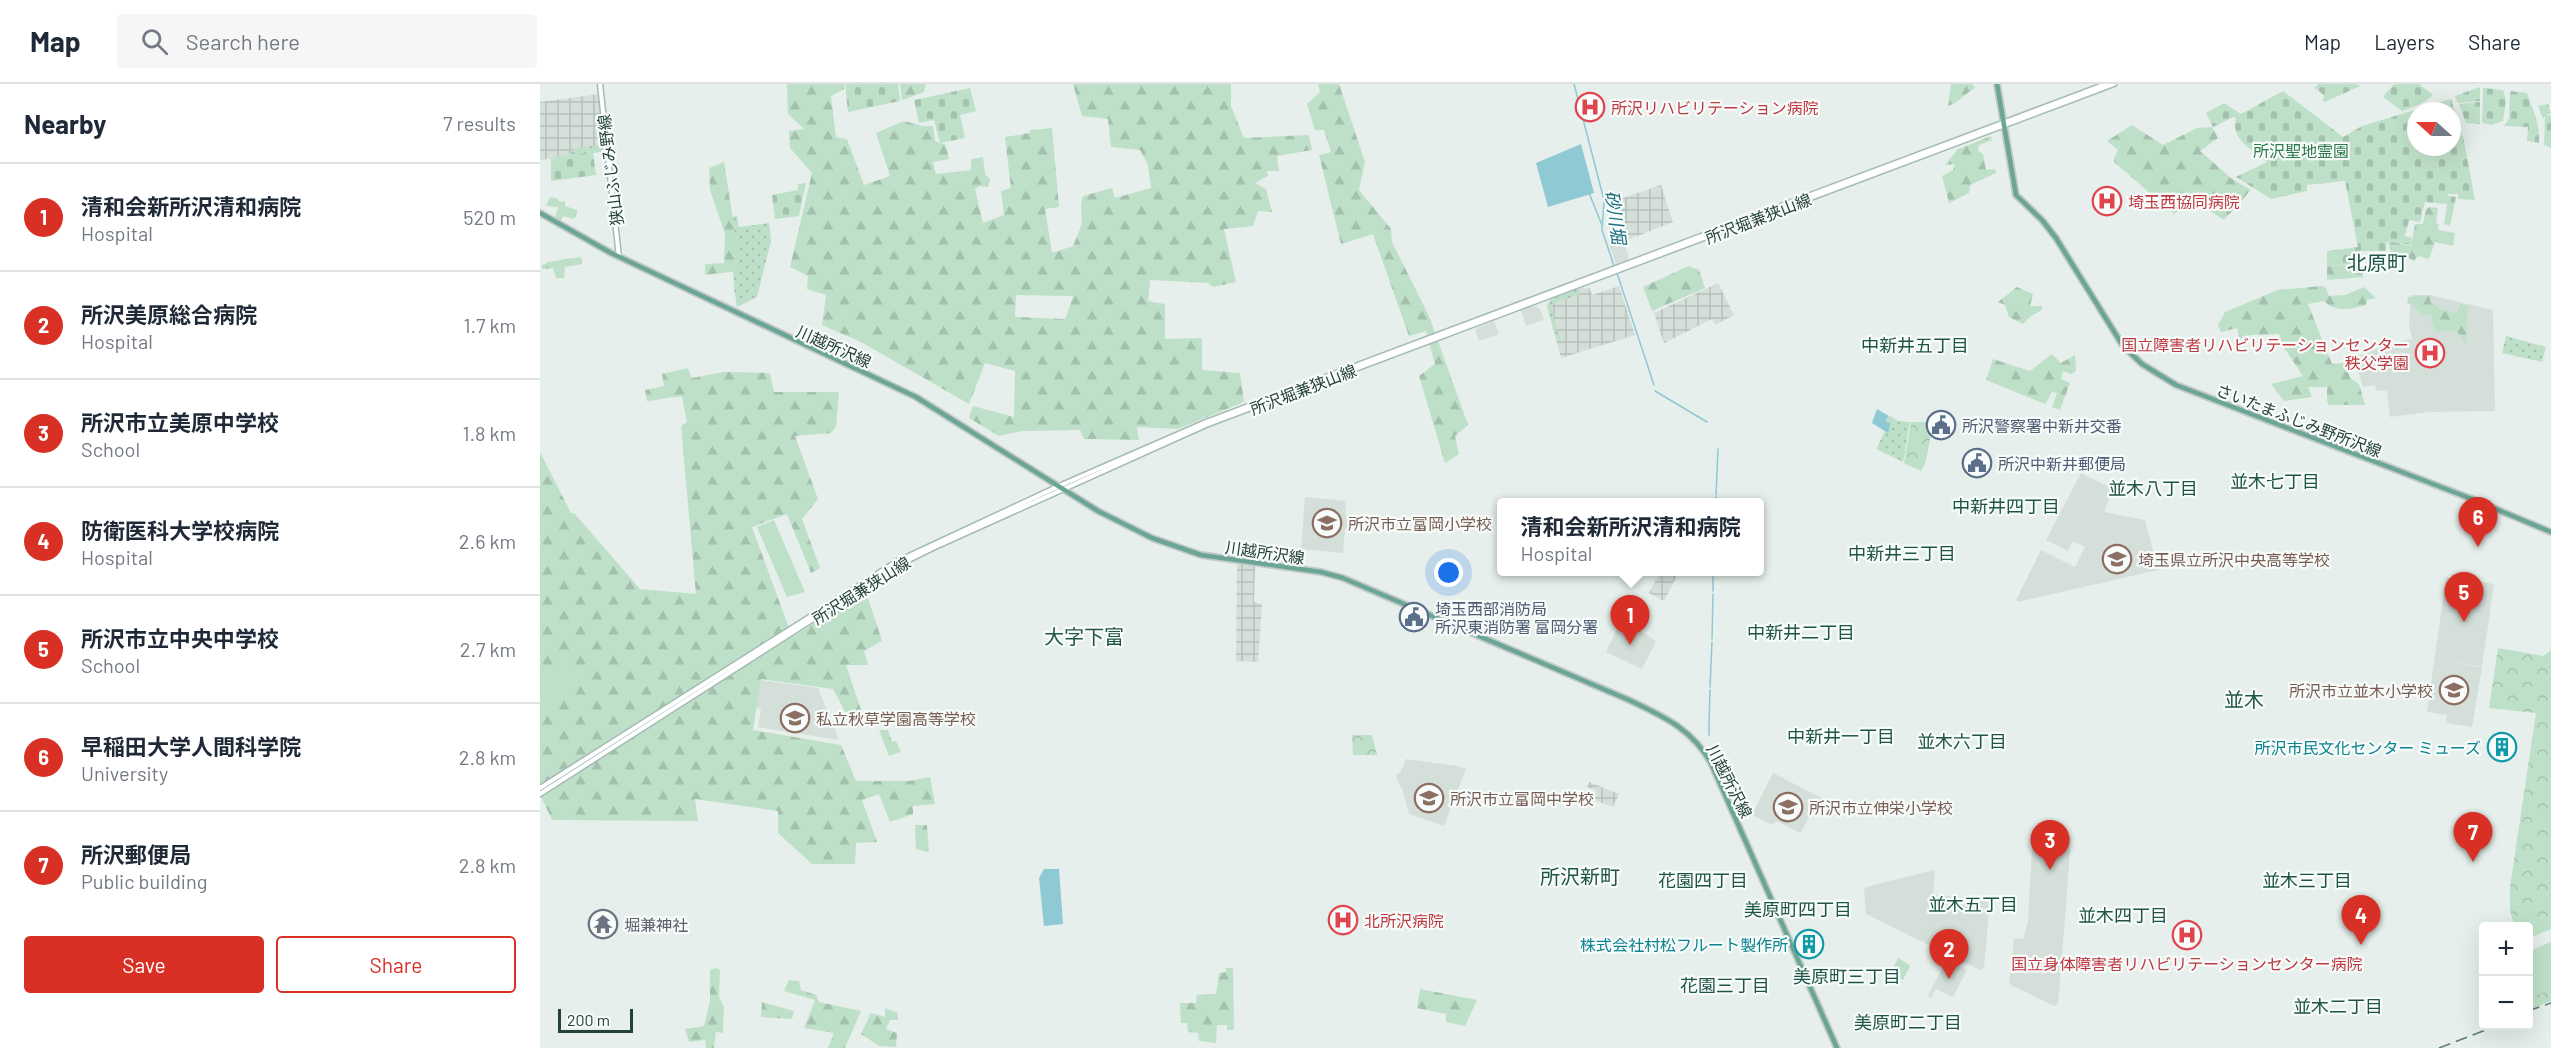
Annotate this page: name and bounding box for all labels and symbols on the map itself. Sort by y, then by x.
hospital icon: 所沢リハビリテーション病院 [1574,91,1606,123]
place label: 所沢リハビリテーション病院 [1611,98,1819,117]
north arrow [2407,102,2461,156]
street label: 狭山ふじみ野線 [594,113,626,227]
park label: 所沢聖地霊園 [2253,141,2349,160]
hospital icon: 埼玉西協同病院 [2091,185,2123,217]
water label: 砂川堀 [1601,189,1631,248]
street label: 所沢堀兼狭山線 [1702,189,1814,247]
place label: 埼玉西協同病院 [2128,192,2240,211]
district label: 北原町 [2347,250,2407,274]
street label: 川越所沢線 [794,321,874,371]
district label: 中新井五丁目 [1861,334,1969,356]
place label: 国立障害者リハビリテーションセンター 秩父学園 [2121,335,2409,372]
hospital icon: 国立障害者リハビリテーションセンター 秩父学園 [2414,337,2446,369]
street label: 所沢堀兼狭山線 [1247,360,1359,418]
street label: さいたまふじみ野所沢線 [2214,380,2384,460]
public building icon: 所沢警察署中新井交番 [1925,409,1957,441]
place label: 所沢警察署中新井交番 [1962,416,2122,435]
public building icon: 所沢中新井郵便局 [1961,447,1993,479]
place label: 所沢中新井郵便局 [1998,454,2126,473]
district label: 並木七丁目 [2230,470,2320,492]
district label: 並木八丁目 [2108,477,2198,499]
district label: 中新井四丁目 [1952,495,2060,517]
pin: 6 [2458,498,2498,547]
school or university icon: 所沢市立富岡小学校 [1311,507,1343,539]
place label: 所沢市立富岡小学校 [1348,514,1492,533]
street label: 川越所沢線 [1224,537,1306,567]
district label: 中新井三丁目 [1848,542,1956,564]
school or university icon: 埼玉県立所沢中央高等学校 [2101,543,2133,575]
place label: 埼玉県立所沢中央高等学校 [2138,550,2330,569]
street label: 所沢堀兼狭山線 [808,552,914,628]
your location [1434,558,1463,587]
pin: 5 [2444,572,2484,622]
pin: 1 [1610,596,1650,645]
place label: 埼玉西部消防局 所沢東消防署 富岡分署 [1435,599,1598,636]
public building icon: 埼玉西部消防局 所沢東消防署 富岡分署 [1398,601,1430,633]
district label: 中新井二丁目 [1747,621,1855,643]
district label: 大字下富 [1044,624,1124,648]
school or university icon: 所沢市立並木小学校 [2438,674,2470,706]
place label: 所沢市立並木小学校 [2289,681,2433,700]
district label: 並木 [2224,687,2264,711]
school or university icon: 私立秋草学園高等学校 [779,702,811,734]
place label: 私立秋草学園高等学校 [816,709,976,728]
district label: 中新井一丁目 [1787,725,1895,747]
district label: 並木六丁目 [1917,730,2007,752]
building icon: 所沢市民文化センター ミューズ [2486,731,2518,763]
place label: 所沢市民文化センター ミューズ [2255,738,2481,757]
street label: 川越所沢線 [1703,741,1757,821]
school or university icon: 所沢市立富岡中学校 [1413,782,1445,814]
place label: 所沢市立富岡中学校 [1450,789,1594,808]
school or university icon: 所沢市立伸栄小学校 [1772,791,1804,823]
place label: 所沢市立伸栄小学校 [1809,798,1953,817]
pin: 7 [2454,812,2492,862]
pin: 3 [2030,820,2070,870]
district label: 所沢新町 [1540,864,1620,888]
district label: 花園四丁目 [1658,869,1748,891]
district label: 並木三丁目 [2262,869,2352,891]
district label: 並木五丁目 [1928,893,2018,915]
pin: 4 [2342,896,2380,945]
district label: 美原町四丁目 [1744,898,1852,920]
hospital icon: 北所沢病院 [1327,904,1359,936]
district label: 並木四丁目 [2078,904,2168,926]
temple icon: 堀兼神社 [587,908,619,940]
place label: 北所沢病院 [1364,911,1444,930]
place label: 堀兼神社 [624,915,688,934]
hospital icon: 国立身体障害者リハビリテーションセンター病院 [2171,919,2203,951]
building icon: 株式会社村松フルート製作所 [1793,928,1825,960]
pin: 2 [1930,930,1968,979]
place label: 株式会社村松フルート製作所 [1580,935,1788,954]
place label: 国立身体障害者リハビリテーションセンター病院 [2011,954,2363,973]
district label: 美原町三丁目 [1793,965,1901,987]
district label: 花園三丁目 [1680,974,1770,996]
district label: 並木二丁目 [2293,995,2383,1017]
scale bar [558,1006,633,1034]
district label: 美原町二丁目 [1854,1011,1962,1033]

